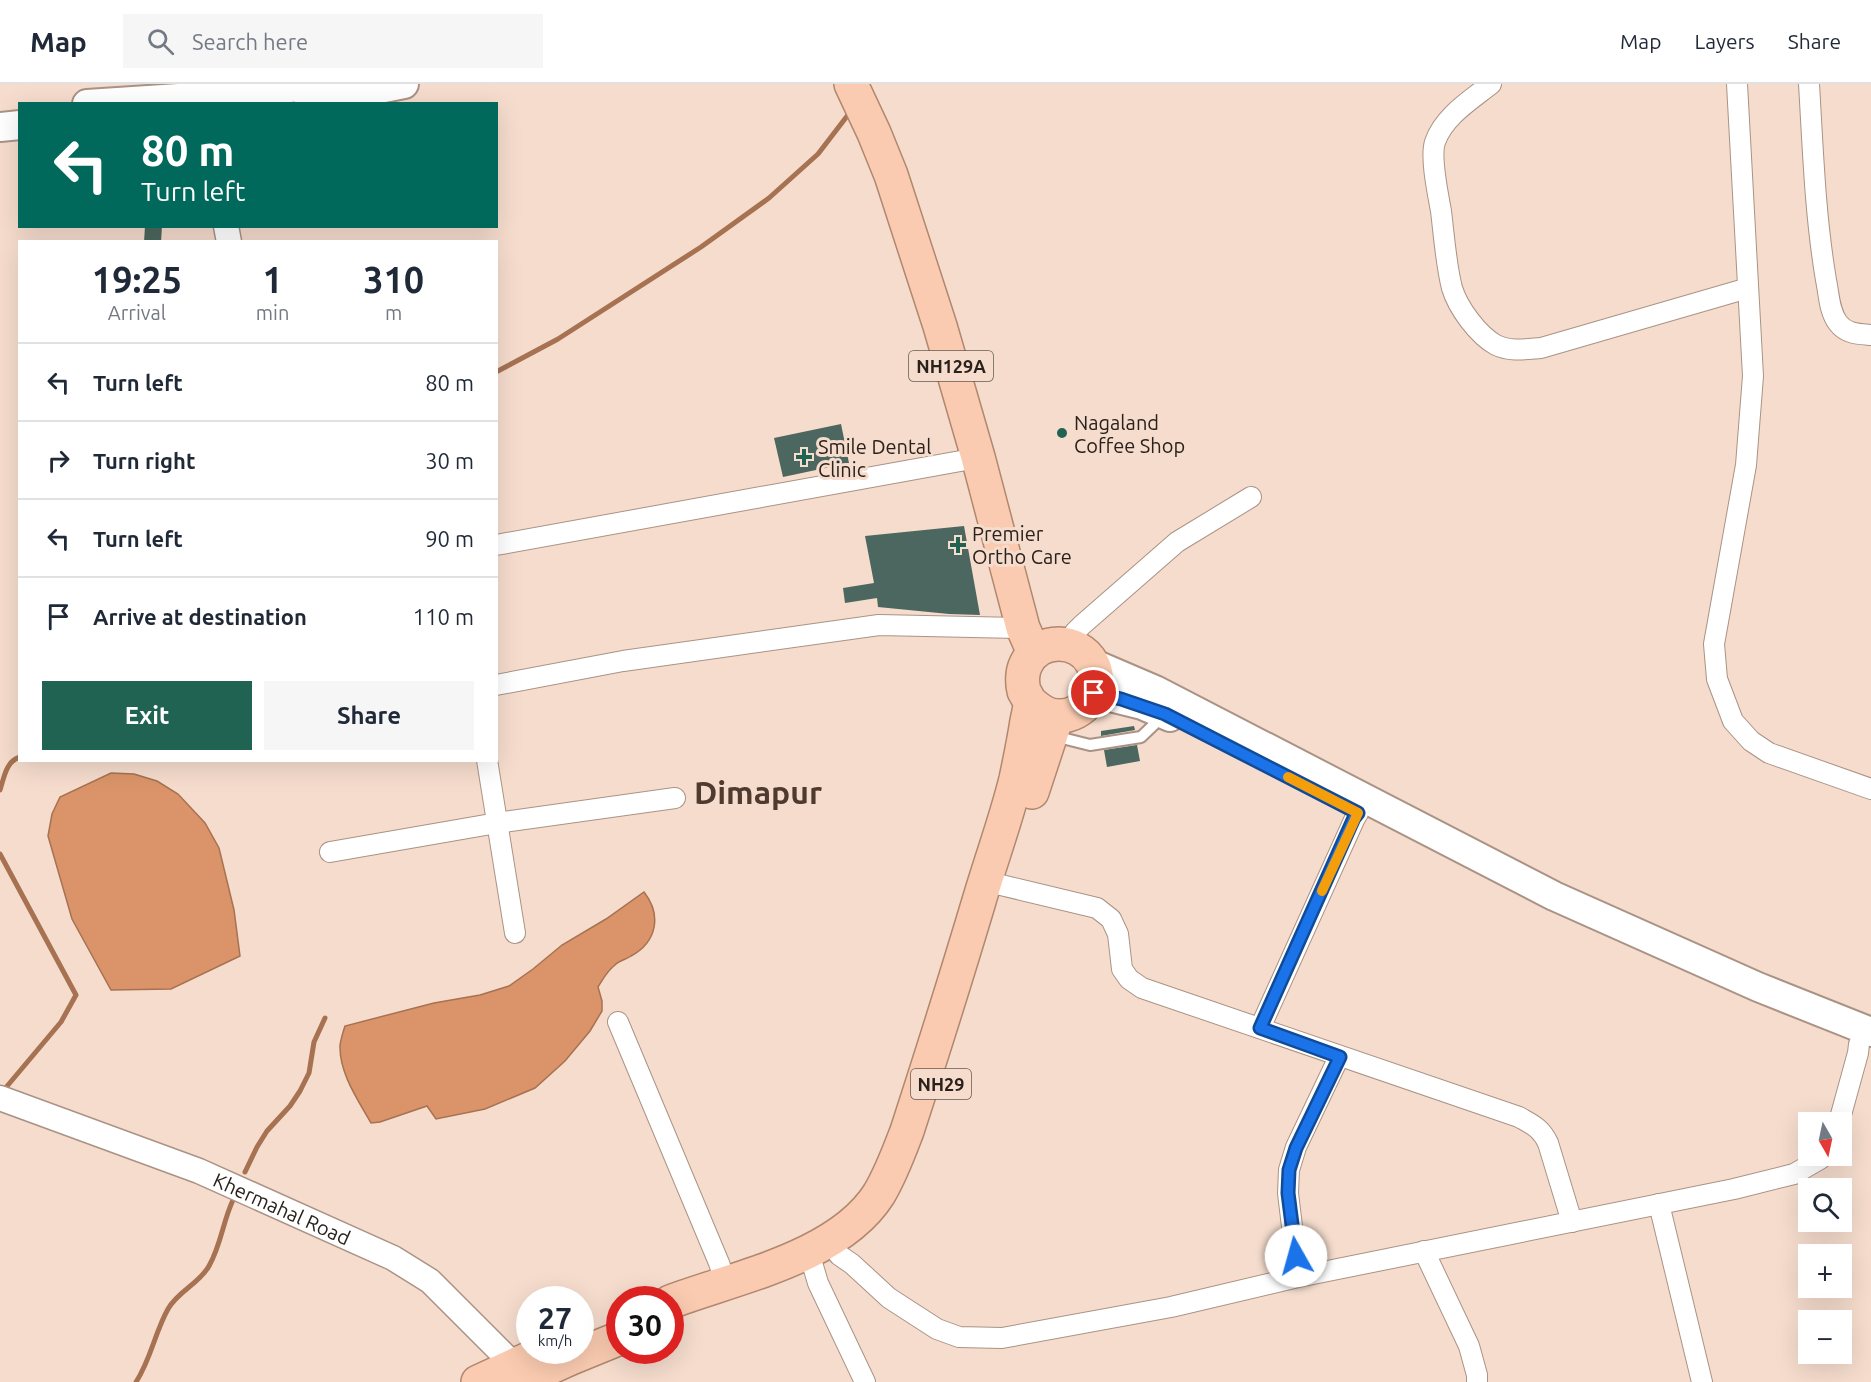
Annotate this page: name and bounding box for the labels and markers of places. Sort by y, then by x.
place label: Nagaland Coffee Shop [1074,411,1185,457]
marker: Nagaland Coffee Shop [1055,426,1069,440]
place label: Smile Dental Clinic [818,435,931,481]
marker: Smile Dental Clinic [795,448,813,466]
place label: Premier Ortho Care [972,522,1072,568]
marker: Premier Ortho Care [949,536,967,554]
pin [1068,667,1119,718]

